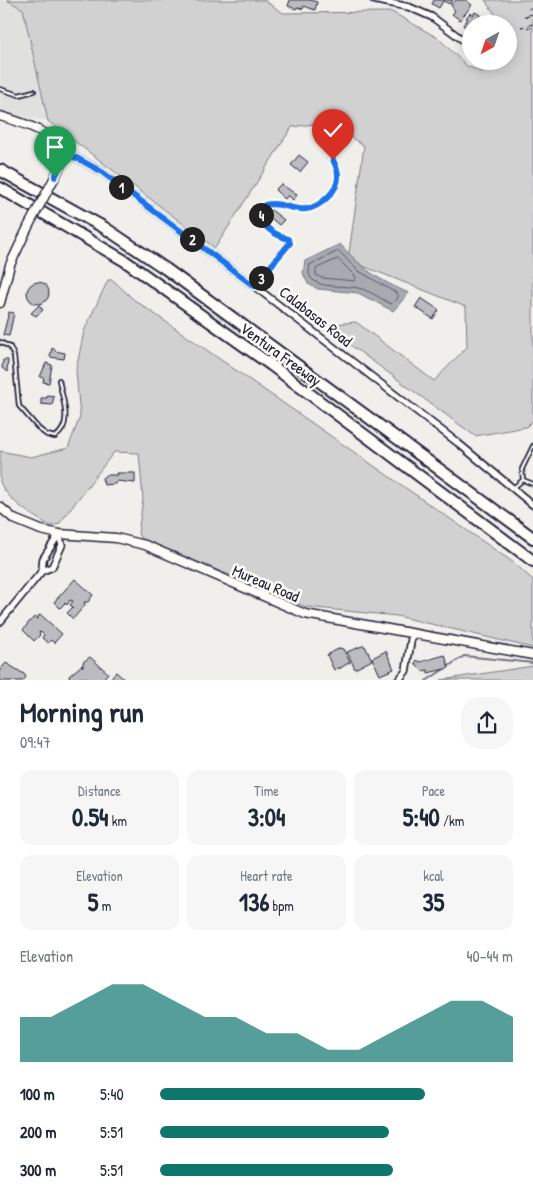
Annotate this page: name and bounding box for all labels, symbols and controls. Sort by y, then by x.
north arrow [462,15,518,70]
map controls [462,15,517,70]
pin [312,109,354,160]
icon: check [319,116,347,144]
pin [34,126,76,177]
icon: arrive [41,133,69,161]
pin: 1 [108,174,134,200]
text: 1 [119,178,124,197]
pin: 4 [248,202,274,228]
text: 4 [259,206,264,225]
pin: 2 [180,226,204,252]
text: 2 [189,230,196,249]
pin: 3 [248,266,274,290]
text: 3 [258,269,265,288]
street label: Calabasas Road [275,281,357,351]
street label: Ventura Freeway [236,317,326,391]
street label: Mureau Road [229,559,303,607]
text: Morning run [20,693,144,731]
button: share [461,697,513,749]
text: 09:47 [20,731,51,753]
text: Distance [78,781,121,800]
text: Time [254,781,279,800]
text: Pace [422,781,445,800]
text: 0.54 [72,800,108,834]
text: 3:04 [248,800,285,834]
text: 5:40 [403,800,440,834]
text: km [108,811,127,830]
text: /km [440,811,464,830]
text: Elevation [76,866,123,885]
text: Heart rate [240,866,293,885]
text: kcal [423,866,444,885]
text: 5 [88,885,98,919]
text: 136 [239,885,269,919]
text: 35 [423,885,444,919]
text: m [98,896,111,915]
text: bpm [269,896,294,915]
text: Elevation [20,945,73,967]
text: 40–44 m [467,945,513,967]
text: 100 m [20,1083,55,1105]
text: 5:40 [100,1083,124,1105]
text: 200 m [20,1121,56,1143]
text: 5:51 [100,1121,123,1143]
text: 300 m [20,1159,56,1181]
text: 5:51 [100,1159,123,1181]

